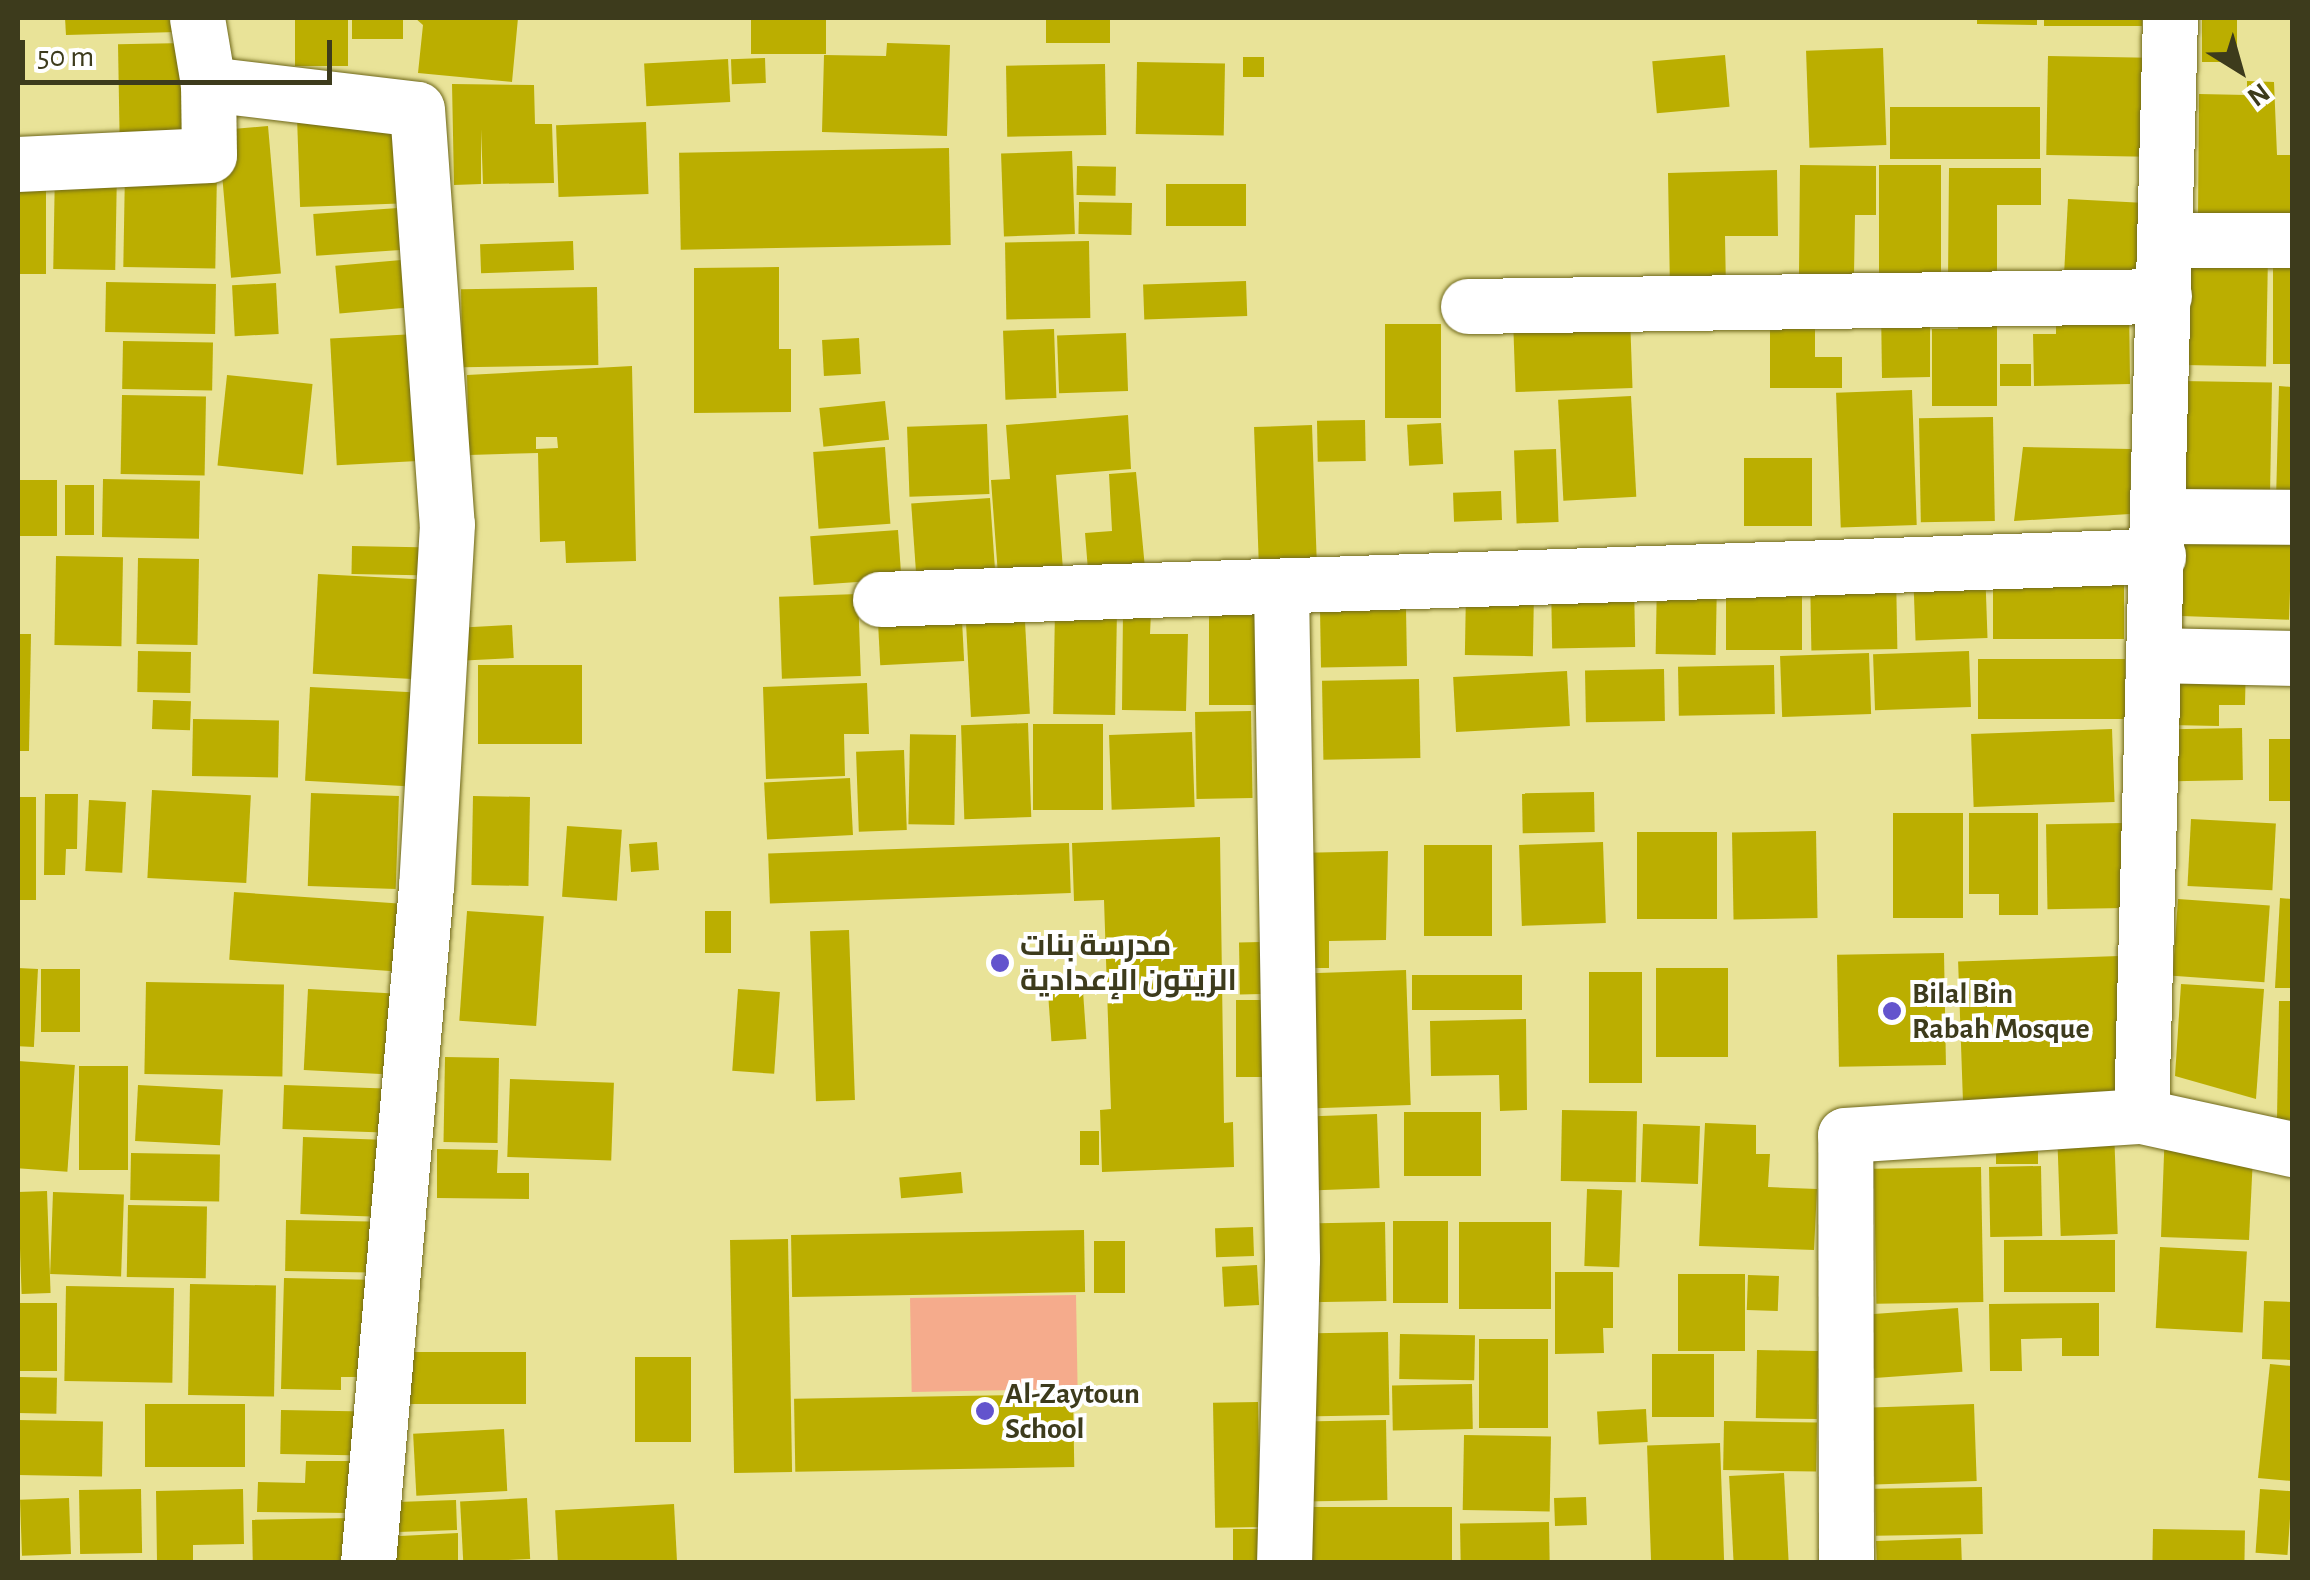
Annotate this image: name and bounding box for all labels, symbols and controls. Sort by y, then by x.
scale bar [25,20,338,82]
north arrow [2190,20,2290,120]
text: 50 m [37,42,94,72]
text: N [2242,77,2274,111]
place label: مدرسة بنات الزيتون الإعدادية [1020,928,1237,998]
marker: مدرسة بنات الزيتون الإعدادية [989,952,1011,974]
place label: Bilal Bin Rabah Mosque [1912,976,2090,1046]
marker: Bilal Bin Rabah Mosque [1881,1000,1903,1022]
place label: Al-Zaytoun School [1005,1376,1140,1446]
marker: Al-Zaytoun School [974,1400,996,1422]

